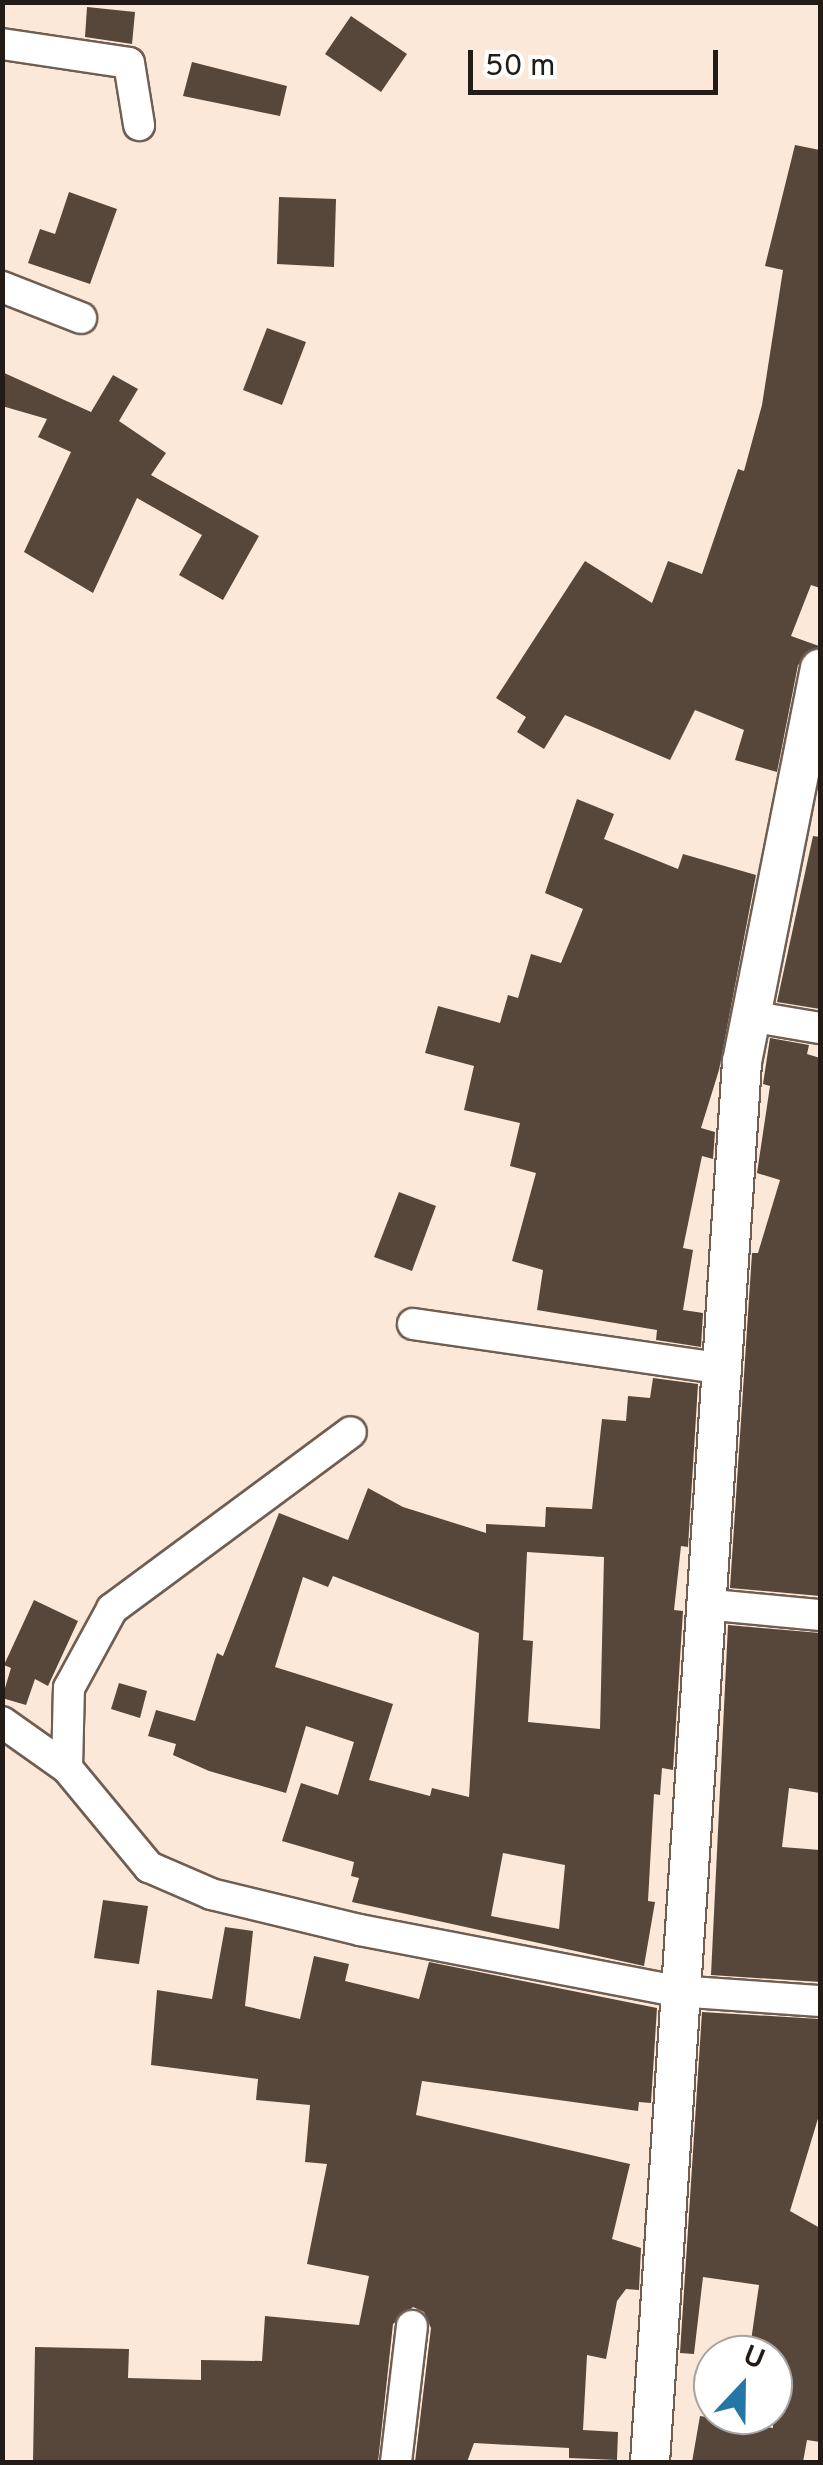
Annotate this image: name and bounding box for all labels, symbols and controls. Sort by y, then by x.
scale bar [473,30,723,92]
text: 50 m [485,49,555,86]
north arrow [693,2335,793,2435]
text: U [738,2339,769,2379]

